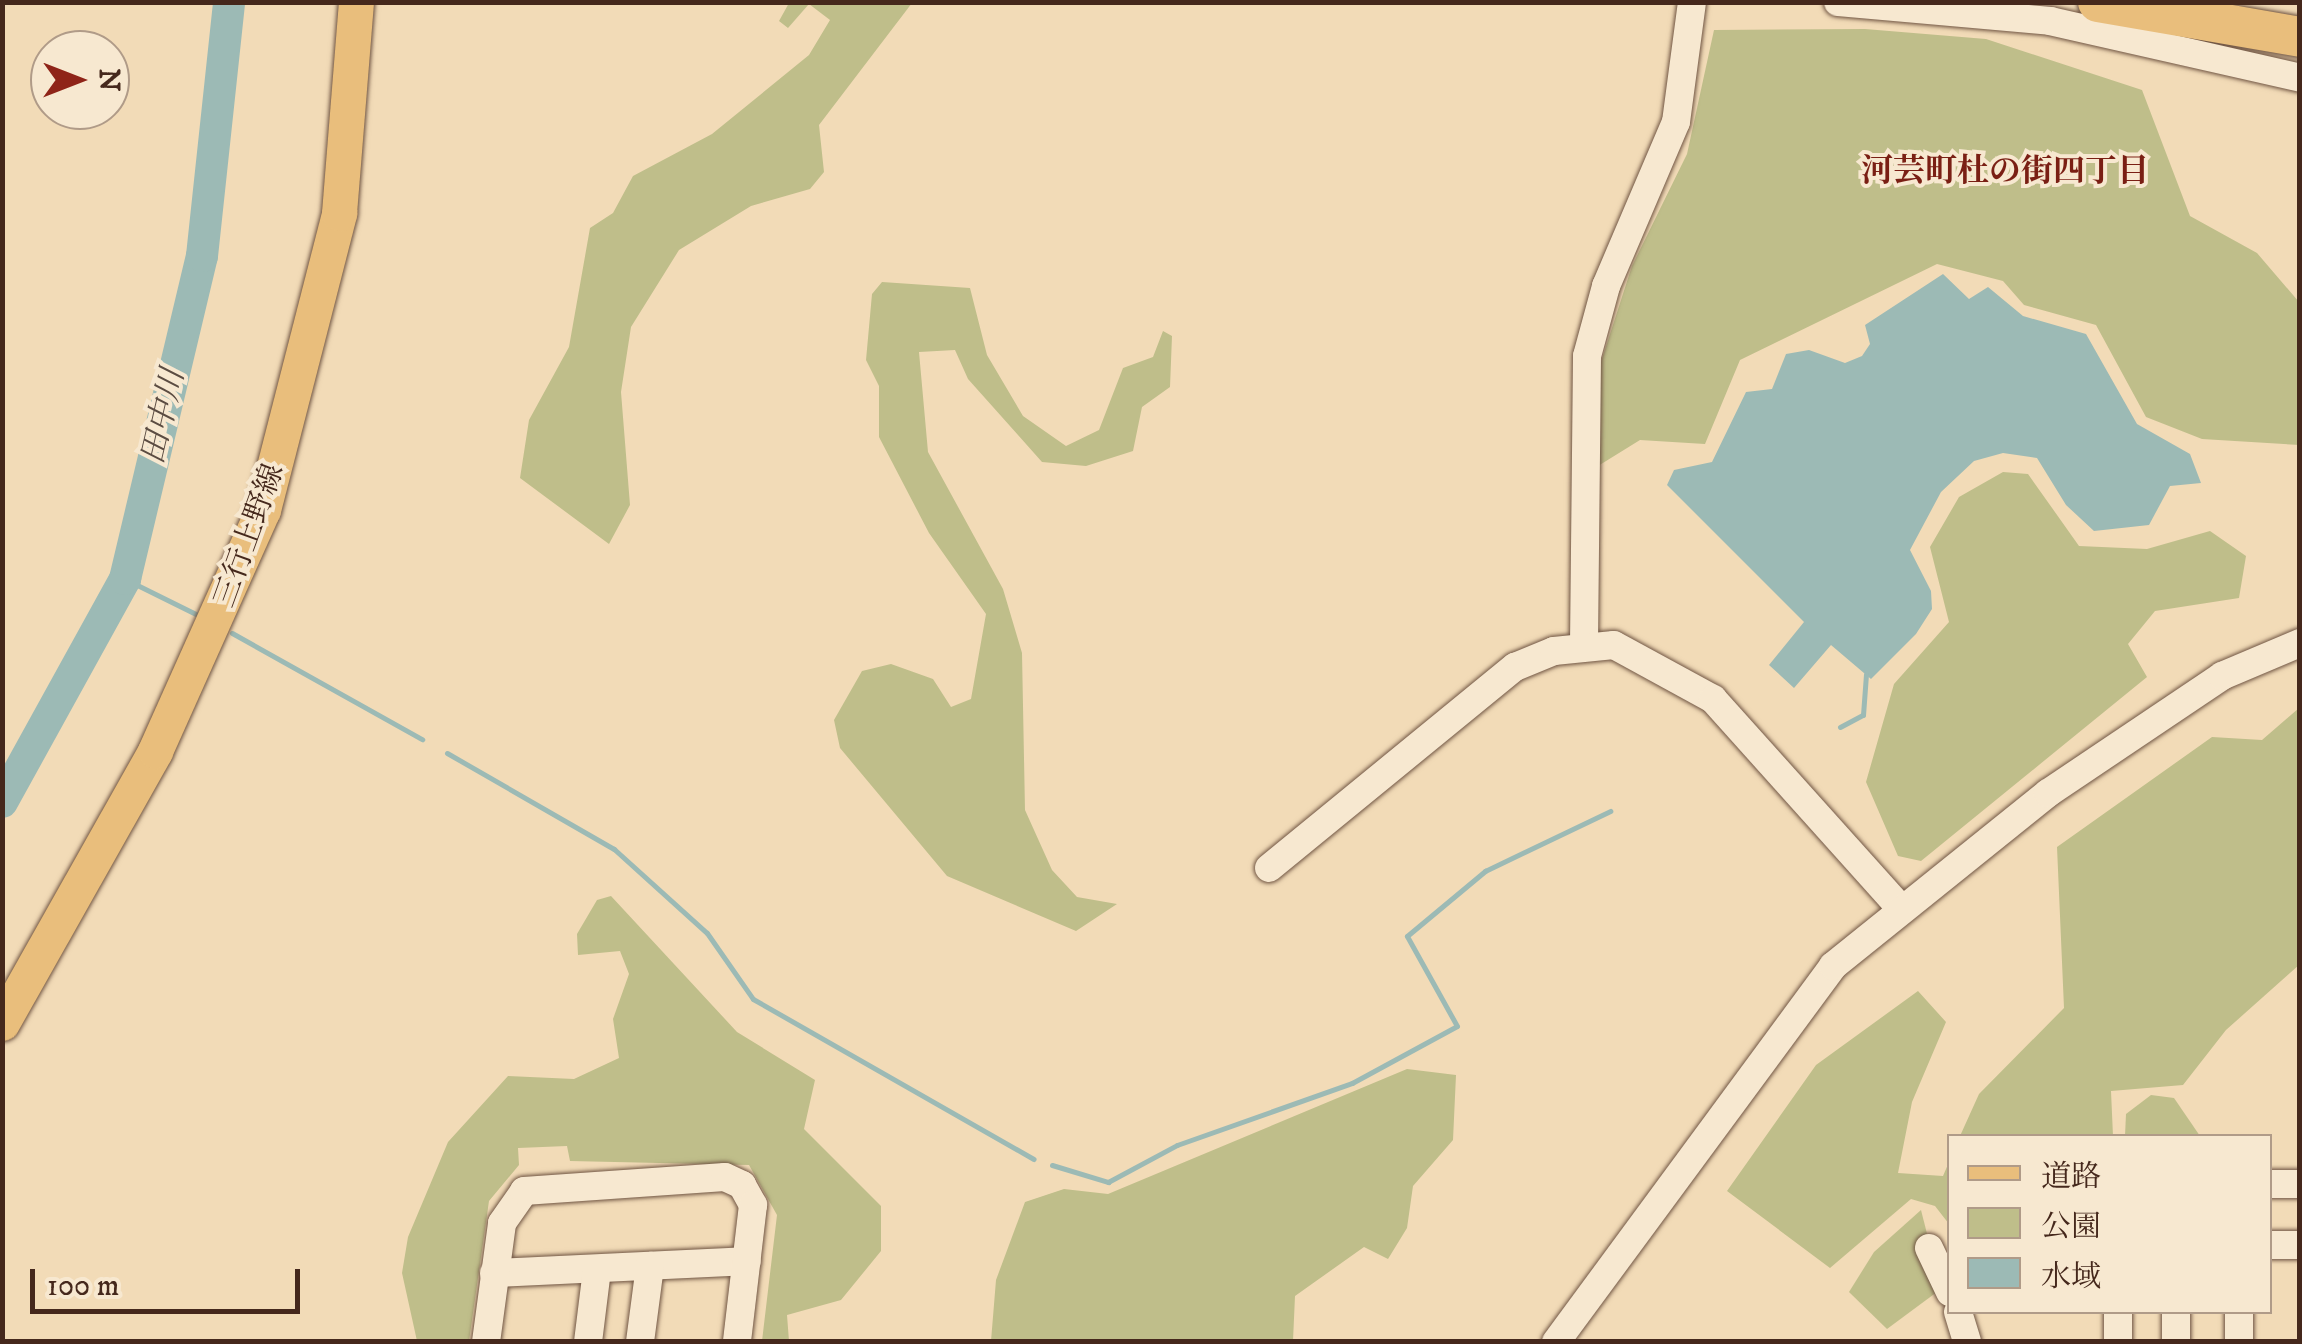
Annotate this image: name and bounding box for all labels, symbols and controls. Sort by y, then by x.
north arrow [30,30,130,130]
text: N [91,69,126,91]
district label: 河芸町杜の街四丁目 [1861,153,2149,191]
water label: 田中川 [134,366,194,468]
street label: 三行上野線 [207,459,293,613]
legend [1947,1134,2272,1314]
text: 道路 [2041,1159,2101,1196]
text: 公園 [2041,1209,2101,1246]
scale bar [35,1249,305,1311]
text: 水域 [2041,1259,2101,1296]
text: 100 m [47,1268,119,1305]

